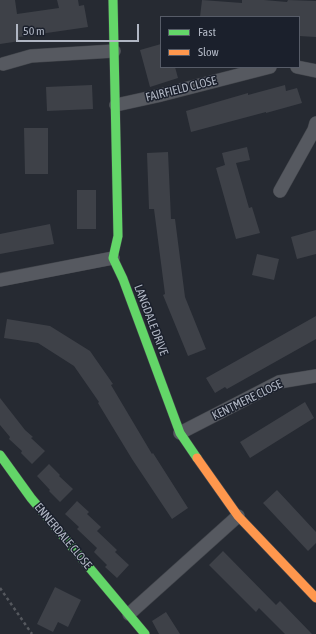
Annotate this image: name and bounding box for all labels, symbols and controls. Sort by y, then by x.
scale bar [18,16,141,42]
legend [160,16,300,68]
text: 50 m [23,24,45,38]
text: Fast [198,25,216,39]
text: Slow [198,45,219,59]
street label: FAIRFIELD CLOSE [144,73,218,105]
street label: LANGDALE DRIVE [131,283,171,357]
street label: KENTMERE CLOSE [210,377,284,423]
street label: ENNERDALE CLOSE [31,500,95,572]

